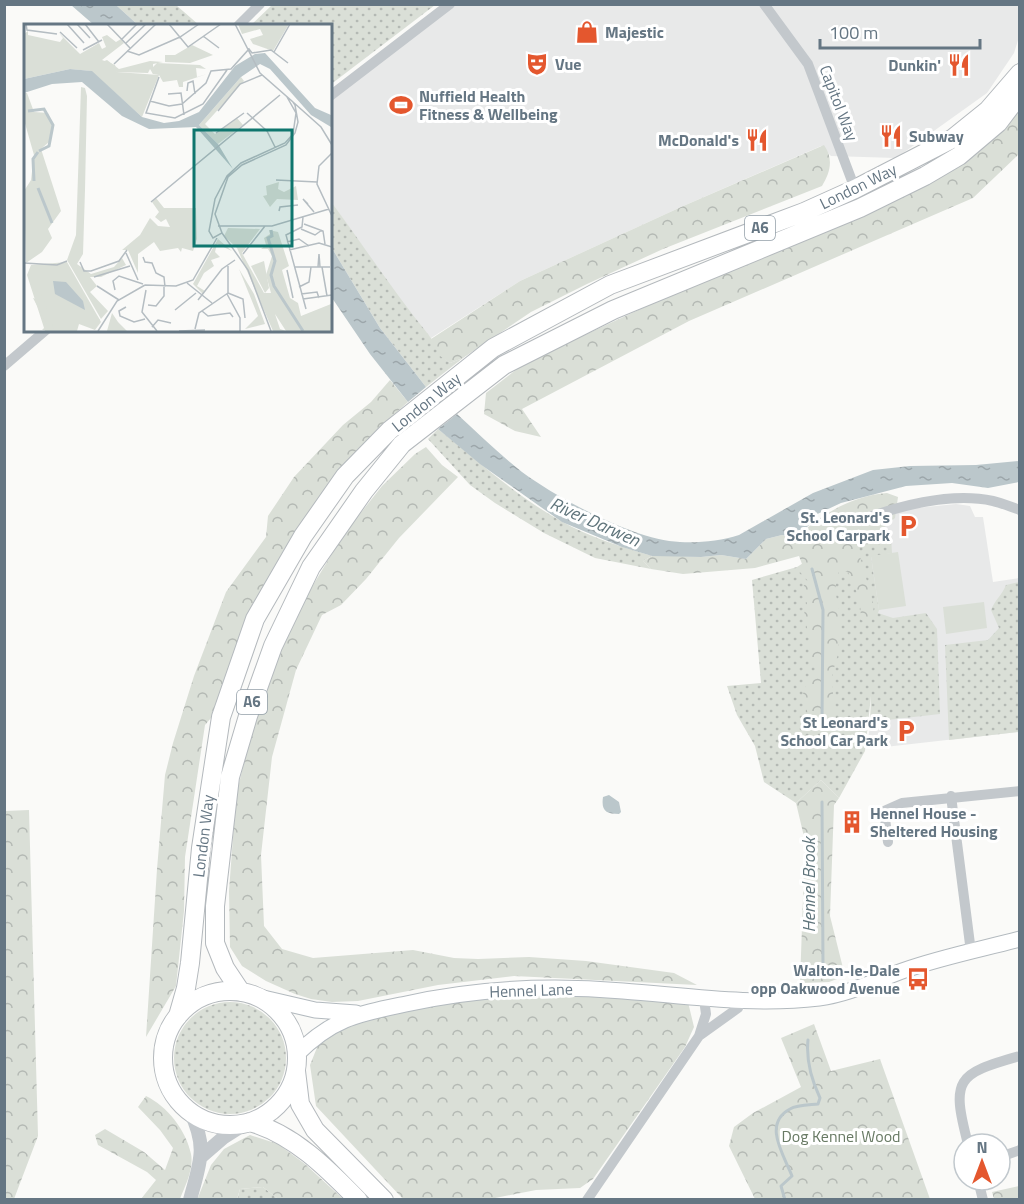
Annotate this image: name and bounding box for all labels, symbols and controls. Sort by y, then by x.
scale bar [820,12,980,50]
shop icon: Majestic [574,19,600,45]
text: 100 m [829,19,878,46]
place label: Majestic [605,20,664,44]
inset map [24,24,332,332]
theatre icon: Vue [524,51,550,77]
place label: Vue [555,52,581,76]
restaurant icon: Dunkin' [946,52,972,78]
place label: Dunkin' [888,53,941,77]
street label: Capitol Way [814,62,865,145]
place label: Nuffield Health Fitness & Wellbeing [419,84,558,126]
sports icon: Nuffield Health Fitness & Wellbeing [388,92,414,118]
restaurant icon: Subway [878,123,904,149]
place label: Subway [909,124,964,148]
restaurant icon: McDonald's [744,127,770,153]
place label: McDonald's [658,128,739,152]
street label: London Way [815,157,901,215]
road number: A6 [745,216,775,240]
street label: London Way [386,366,466,438]
water label: River Darwen [546,490,645,554]
place label: St. Leonard's School Carpark [787,505,891,547]
parking icon: St. Leonard's School Carpark [895,513,921,539]
road number: A6 [237,690,267,714]
place label: St Leonard's School Car Park [780,710,889,752]
parking icon: St Leonard's School Car Park [893,718,919,744]
street label: London Way [186,793,220,879]
place label: Hennel House - Sheltered Housing [870,801,998,843]
building icon: Hennel House - Sheltered Housing [839,809,865,835]
water label: Hennel Brook [795,835,822,933]
place label: Walton-le-Dale opp Oakwood Avenue [751,958,900,1000]
bus stop icon: Walton-le-Dale opp Oakwood Avenue [905,966,931,992]
street label: Hennel Lane [489,977,573,1003]
park label: Dog Kennel Wood [781,1124,901,1148]
north arrow [952,1132,1012,1192]
text: N [976,1135,988,1159]

